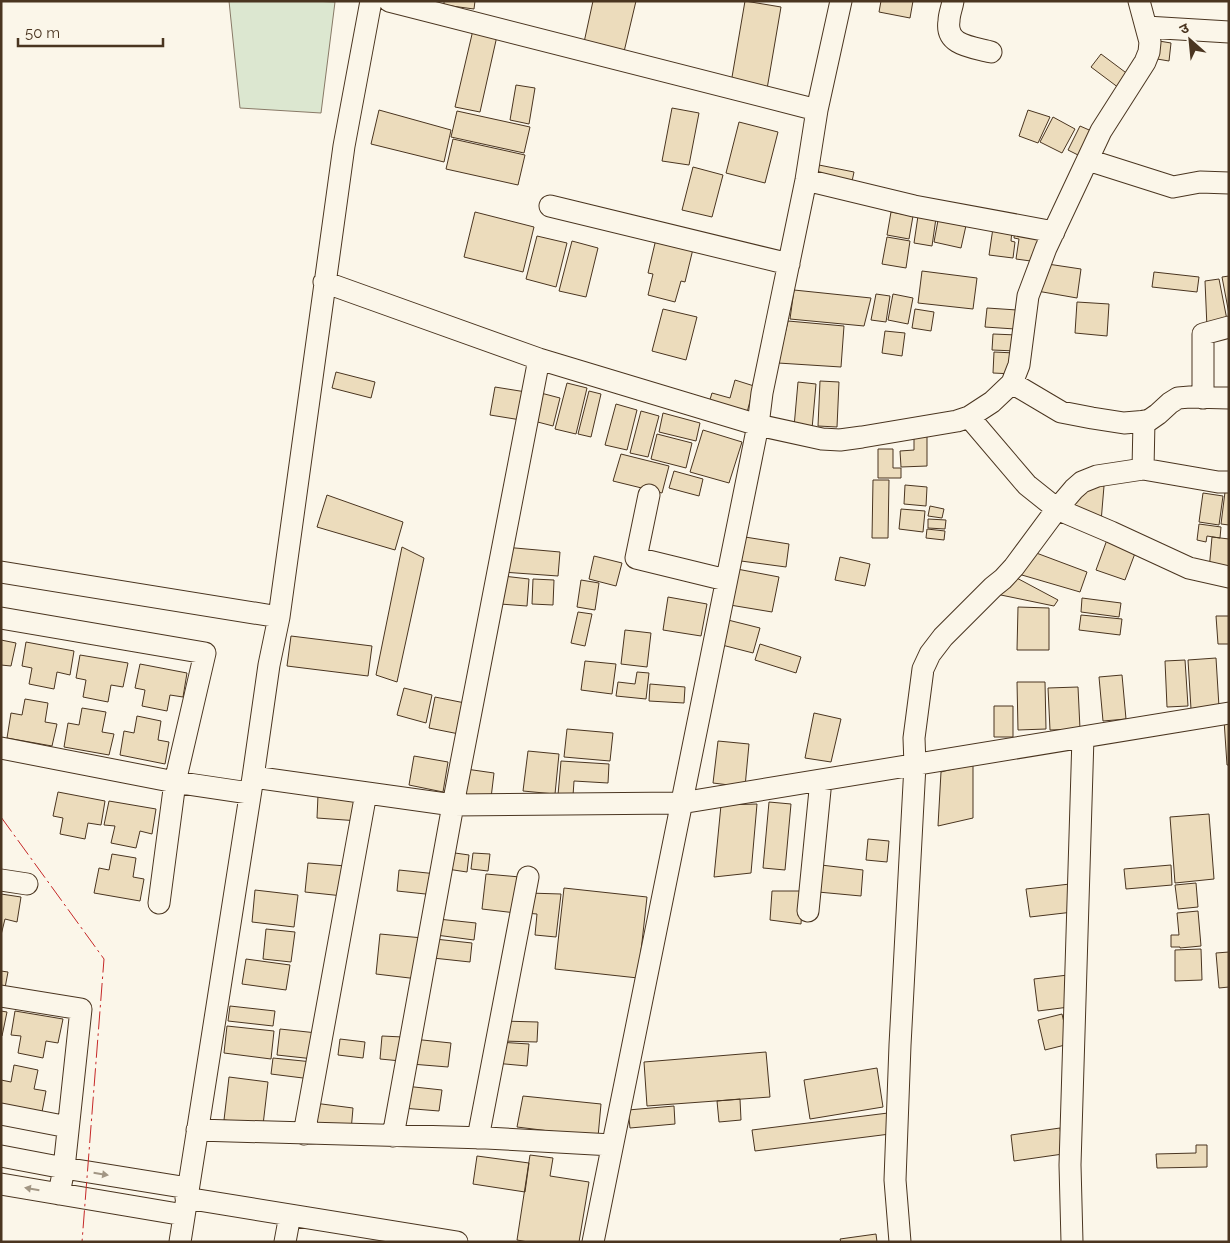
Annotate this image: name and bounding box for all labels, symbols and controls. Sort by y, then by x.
scale bar [18,15,162,47]
north arrow [1165,15,1215,65]
text: उ [1177,19,1192,37]
text: 50 m [25,24,60,42]
one-way arrow [93,1170,109,1178]
one-way arrow [24,1185,40,1193]

